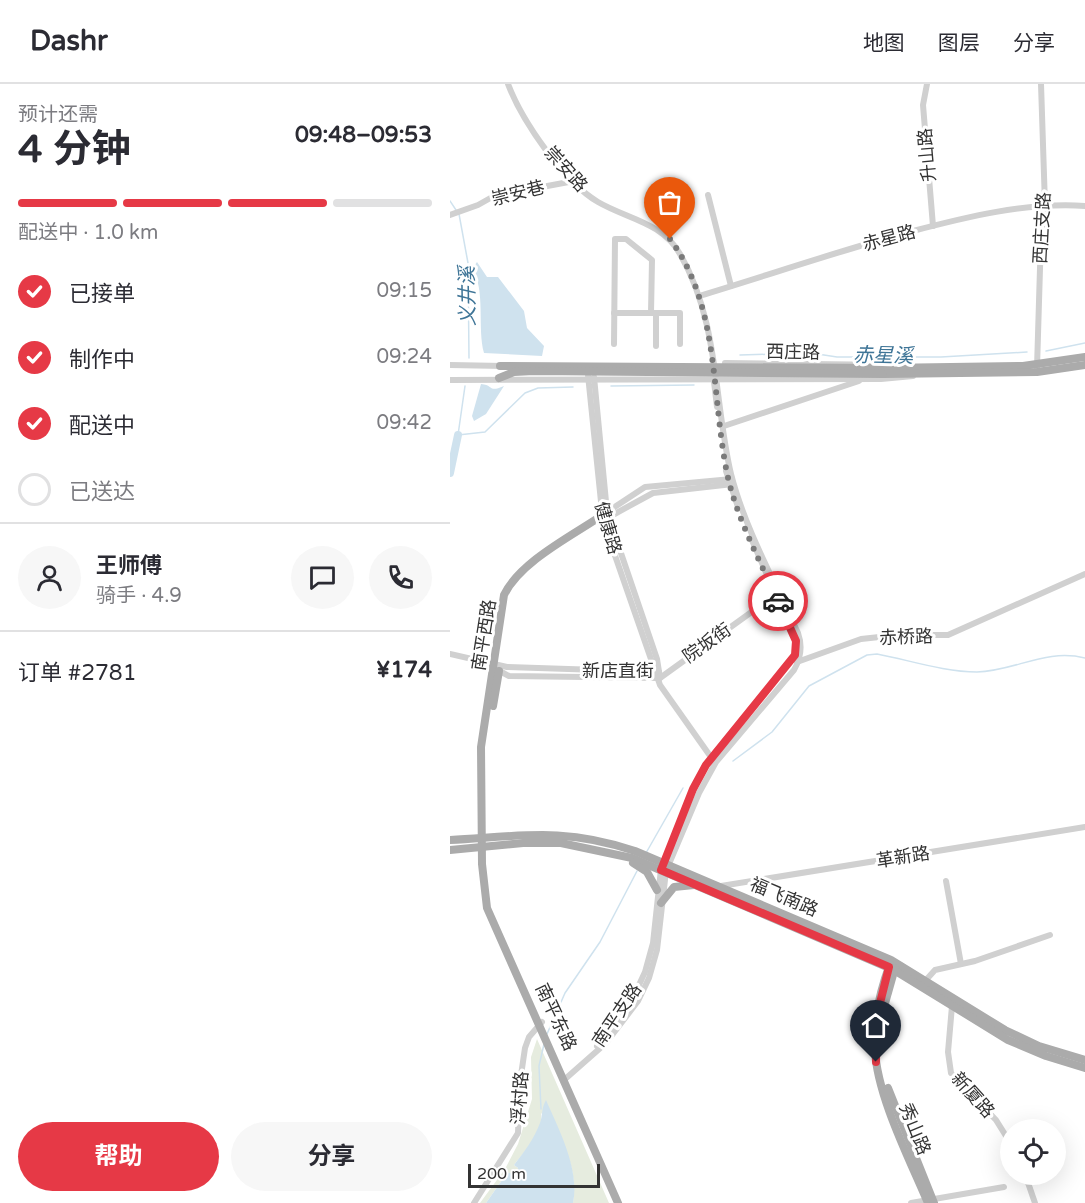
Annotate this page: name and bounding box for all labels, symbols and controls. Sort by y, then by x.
text: Dashr [30,24,108,58]
text: 地图 [863,31,905,56]
text: 图层 [938,31,980,56]
text: 分享 [1013,31,1055,56]
text: 预计还需 [18,103,98,127]
text: 09:48–09:53 [295,122,432,148]
text: 4 分钟 [18,126,131,173]
street label: 升山路 [914,127,940,183]
street label: 崇安路 [540,142,592,196]
street label: 崇安巷 [489,176,547,210]
pin [644,177,695,239]
icon: bag [653,186,686,219]
street label: 西庄支路 [1029,191,1055,265]
street label: 赤星路 [860,220,918,256]
text: 配送中 · 1.0 km [18,221,158,245]
water label: 义井溪 [455,264,481,326]
icon: check [18,275,51,308]
text: 09:15 [377,279,432,303]
text: 已接单 [69,281,135,307]
icon: check [18,341,51,374]
street label: 西庄路 [766,341,820,363]
water label: 赤星溪 [853,343,915,369]
text: 09:24 [377,345,432,369]
text: 制作中 [69,347,135,373]
icon: check [18,407,51,440]
text: 09:42 [377,411,432,435]
text: 配送中 [69,413,135,439]
text: 已送达 [69,479,135,505]
street label: 健康路 [590,499,626,557]
button: person [18,546,81,609]
button: chat [291,546,354,609]
button: phone [369,546,432,609]
text: 王师傅 [96,553,162,579]
courier [748,571,808,631]
text: 骑手 · 4.9 [96,584,182,608]
icon: car [762,585,795,618]
street label: 南平西路 [468,598,500,672]
street label: 院坂街 [679,619,735,667]
street label: 赤桥路 [879,625,933,649]
text: ¥174 [376,657,432,683]
text: 订单 #2781 [18,660,136,686]
street label: 新店直街 [582,660,654,682]
street label: 革新路 [875,842,931,872]
street label: 福飞南路 [747,873,821,921]
street label: 南平支路 [588,979,646,1051]
street label: 南平东路 [531,980,581,1054]
pin [850,1000,901,1062]
icon: home [859,1009,892,1042]
street label: 新厦路 [947,1068,999,1122]
street label: 浮村路 [507,1070,533,1126]
street label: 秀山路 [895,1100,935,1158]
map controls [1000,1119,1066,1185]
button: locate [1000,1119,1066,1185]
button: 帮助 [18,1122,219,1191]
button: 分享 [231,1122,432,1191]
scale bar [468,1161,600,1188]
text: 200 m [477,1164,526,1184]

